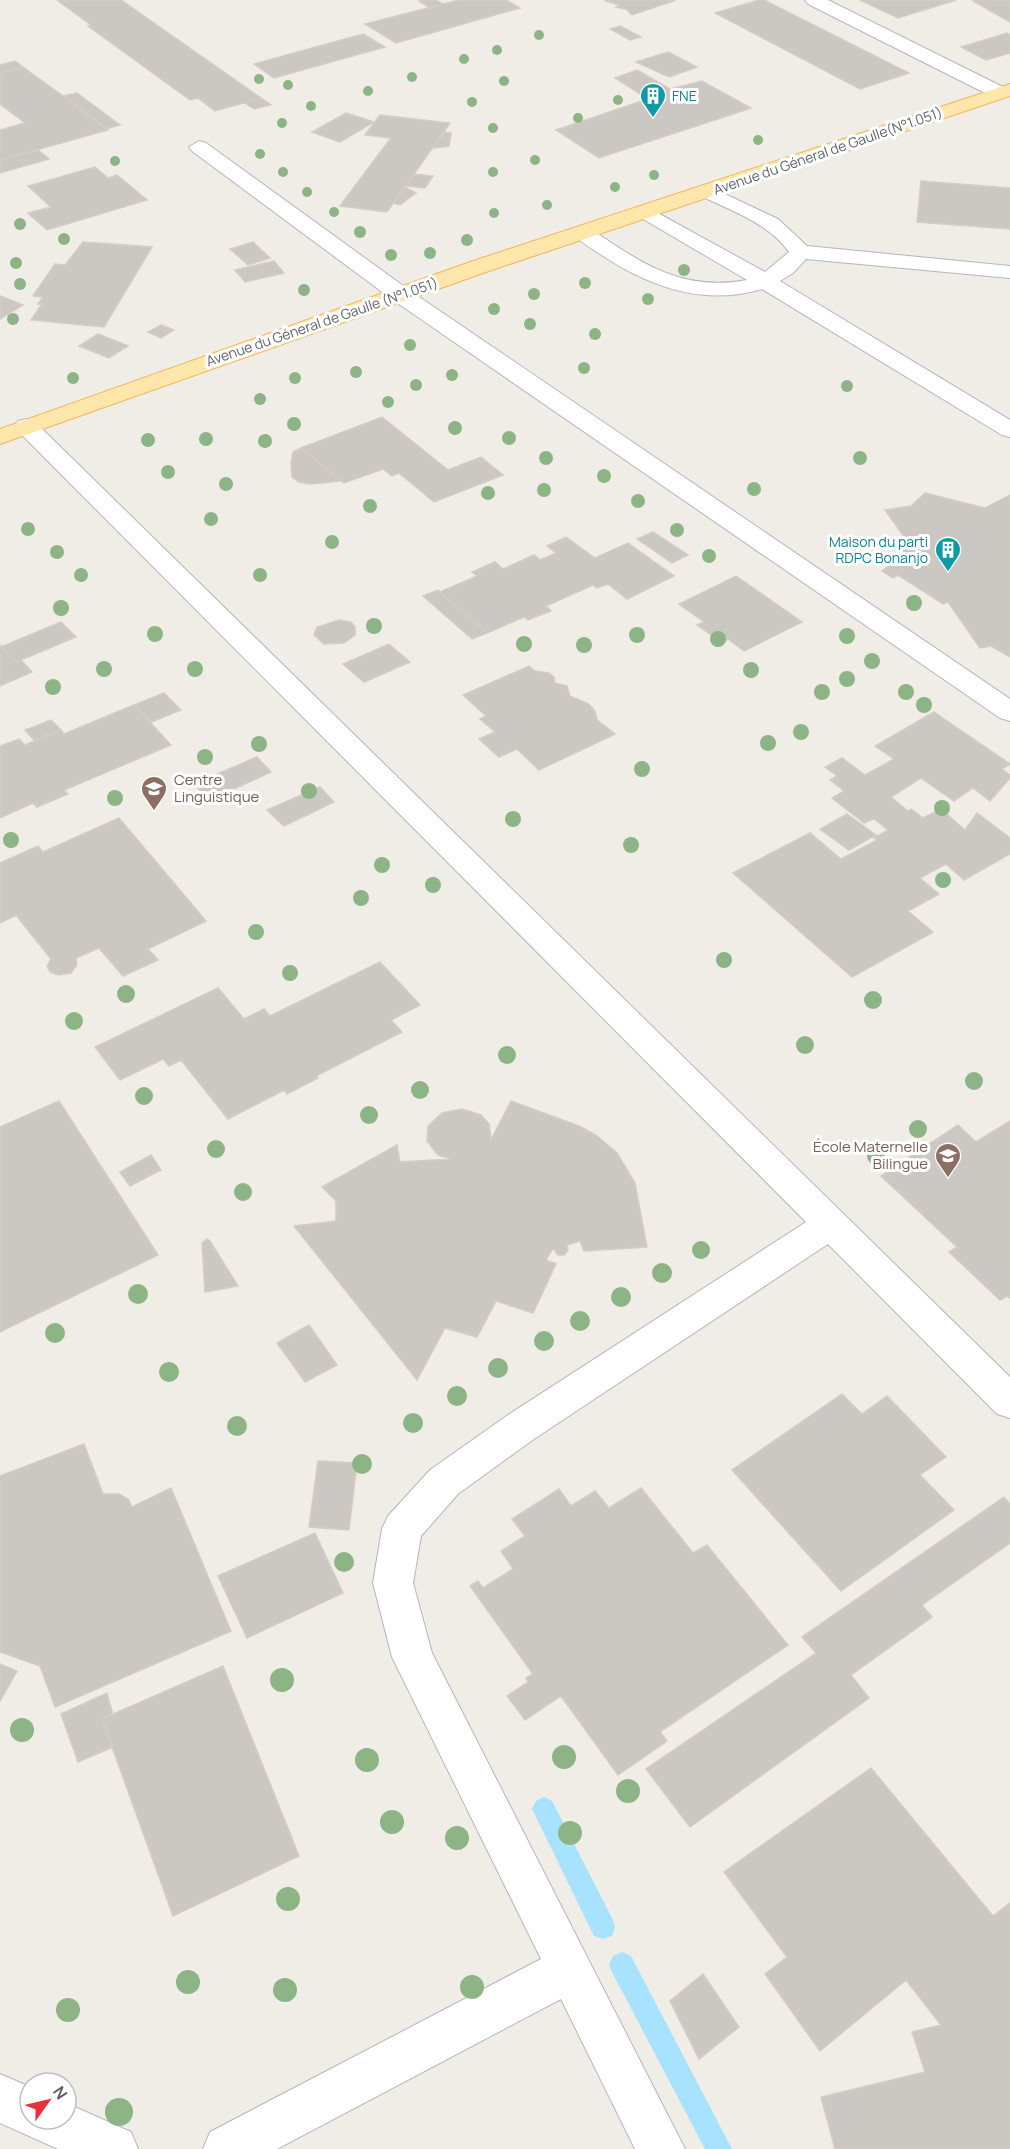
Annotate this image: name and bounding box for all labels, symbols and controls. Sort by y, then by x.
building icon: FNE [638,81,668,119]
place label: FNE [672,86,697,105]
street label: Avenue du Géneral de Gaulle(N°1.051) [711,102,945,199]
street label: Avenue du Géneral de Gaulle (N°1.051) [203,273,440,370]
place label: Maison du parti RDPC Bonanjo [829,532,928,567]
building icon: Maison du parti RDPC Bonanjo [933,535,963,573]
place label: Centre Linguistique [174,769,260,807]
school or university icon: Centre Linguistique [139,774,169,812]
place label: École Maternelle Bilingue [813,1136,928,1174]
school or university icon: École Maternelle Bilingue [933,1141,963,1179]
north arrow [18,2071,78,2131]
text: N [48,2082,73,2104]

